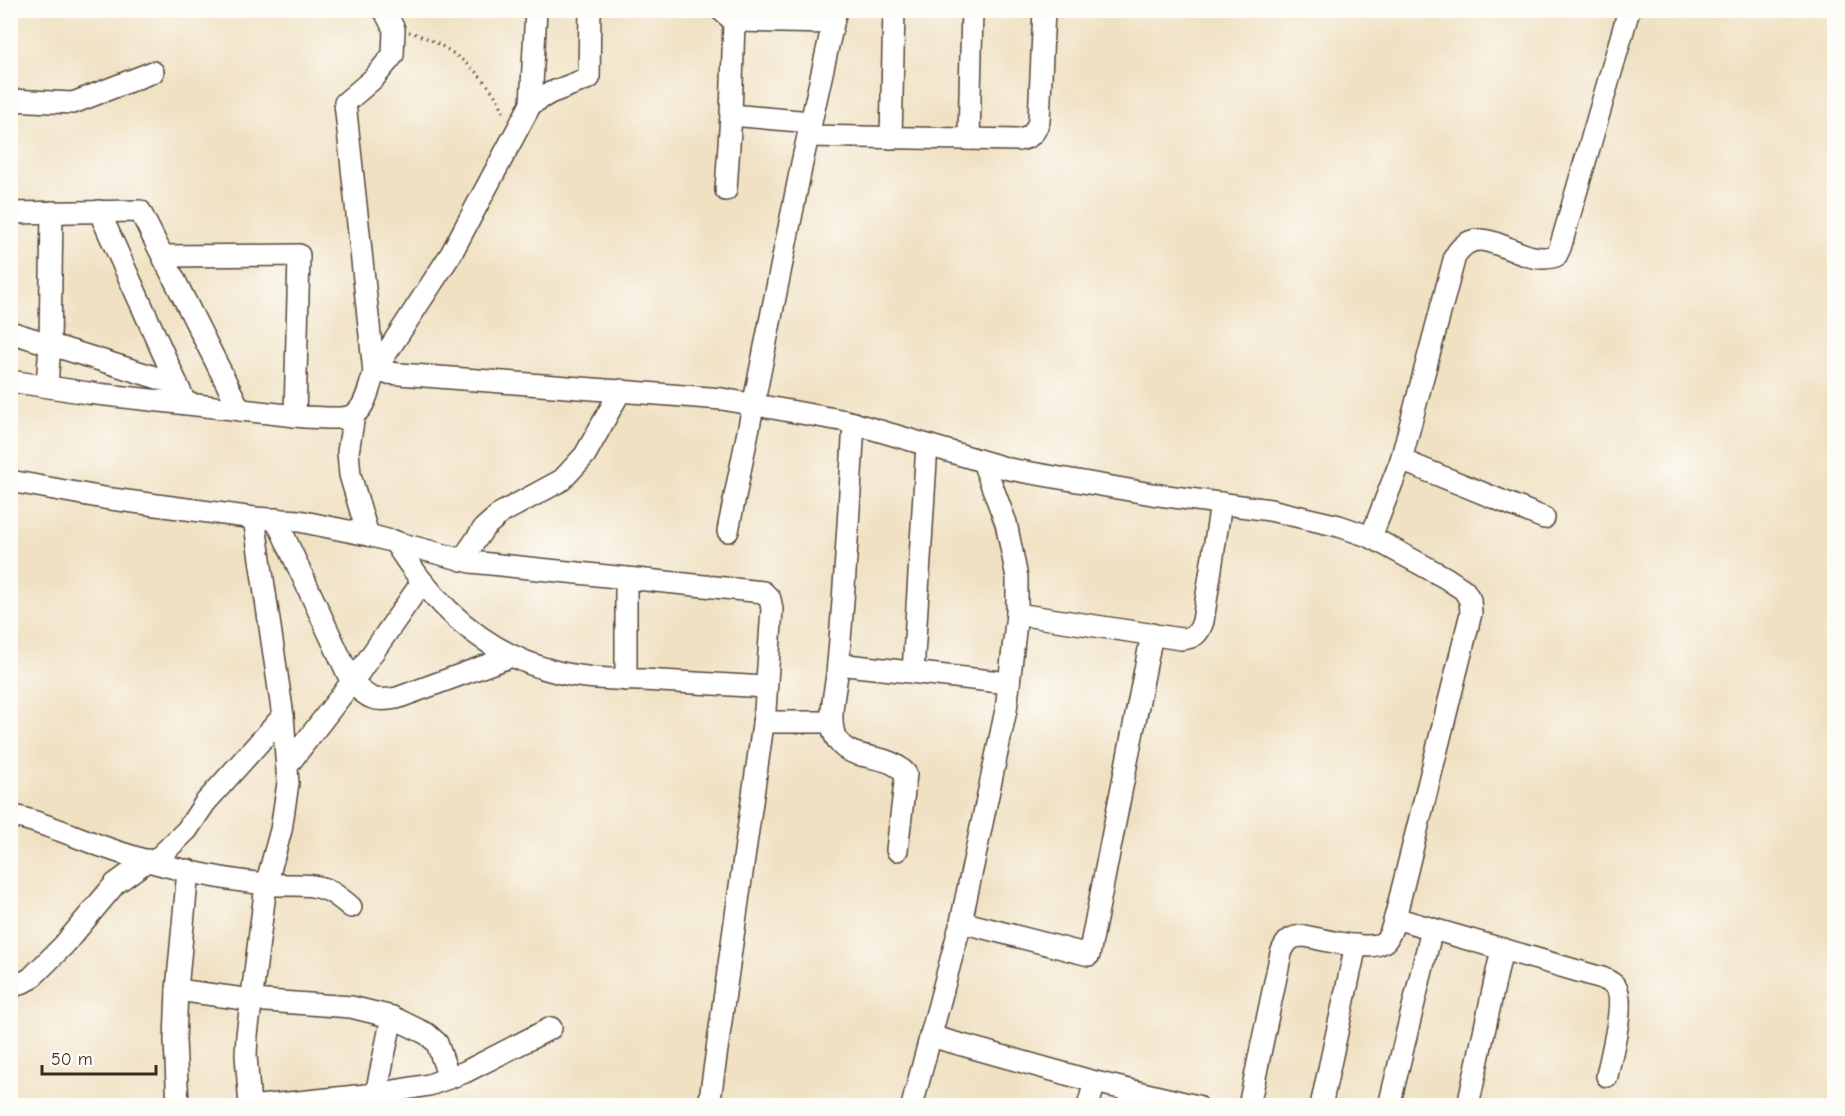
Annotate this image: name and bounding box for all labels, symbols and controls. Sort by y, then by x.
scale bar [42,1038,156,1076]
text: 50 m [51,1049,93,1070]

